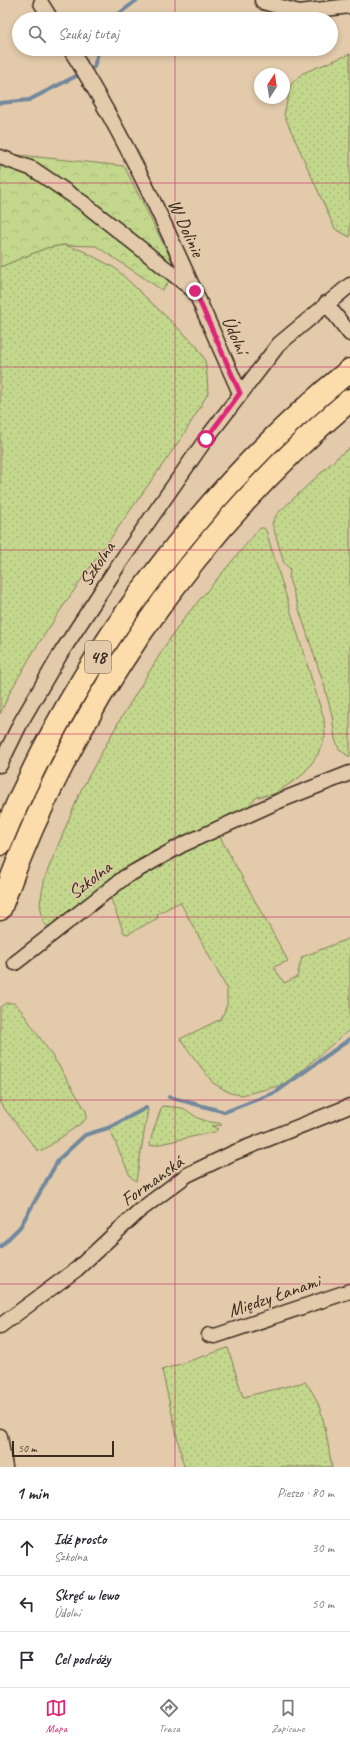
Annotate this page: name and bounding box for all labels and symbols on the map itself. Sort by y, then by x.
north arrow [254,68,290,104]
street label: W Dolinie [162,195,211,262]
route end [186,282,204,300]
street label: Údolní [216,312,256,362]
route start [197,430,215,448]
street label: Szkolna [73,536,121,591]
road number: 48 [85,641,111,673]
street label: Szkolna [63,855,118,904]
street label: Formanská [116,1149,189,1212]
street label: Między Łanami [225,1268,326,1323]
scale bar [12,1439,114,1458]

